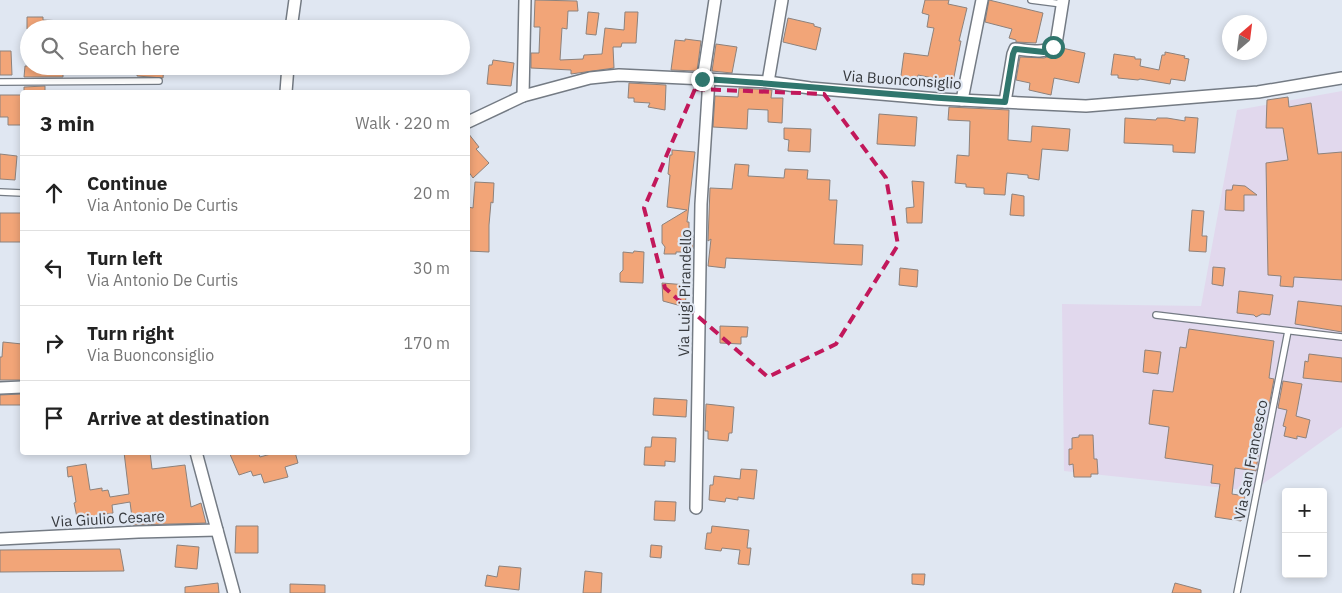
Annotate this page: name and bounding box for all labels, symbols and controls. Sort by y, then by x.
north arrow [1222,15,1267,60]
search box [20,20,470,75]
icon: search [38,34,66,62]
text: Search here [78,36,180,60]
route start [1042,36,1065,59]
street label: Via Buonconsiglio [842,66,962,93]
route end [691,68,714,91]
text: 3 min [40,109,95,137]
text: Walk · 220 m [355,113,450,133]
text: Continue [87,171,167,195]
icon: ahead [40,179,68,207]
text: 20 m [413,183,450,203]
text: Via Antonio De Curtis [87,195,238,215]
street label: Via Luigi Pirandello [674,229,695,357]
text: Turn left [87,246,163,270]
icon: left [40,254,68,282]
text: 30 m [413,258,450,278]
text: Via Antonio De Curtis [87,270,238,290]
text: Turn right [87,321,174,345]
icon: right [40,329,68,357]
text: 170 m [403,333,450,353]
text: Via Buonconsiglio [87,345,214,365]
street label: Via San Francesco [1230,398,1271,522]
icon: arrive [40,404,68,432]
text: Arrive at destination [87,406,270,430]
map controls [1282,488,1327,578]
button: + [1282,488,1327,533]
street label: Via Giulio Cesare [51,506,165,531]
button: − [1282,533,1327,578]

